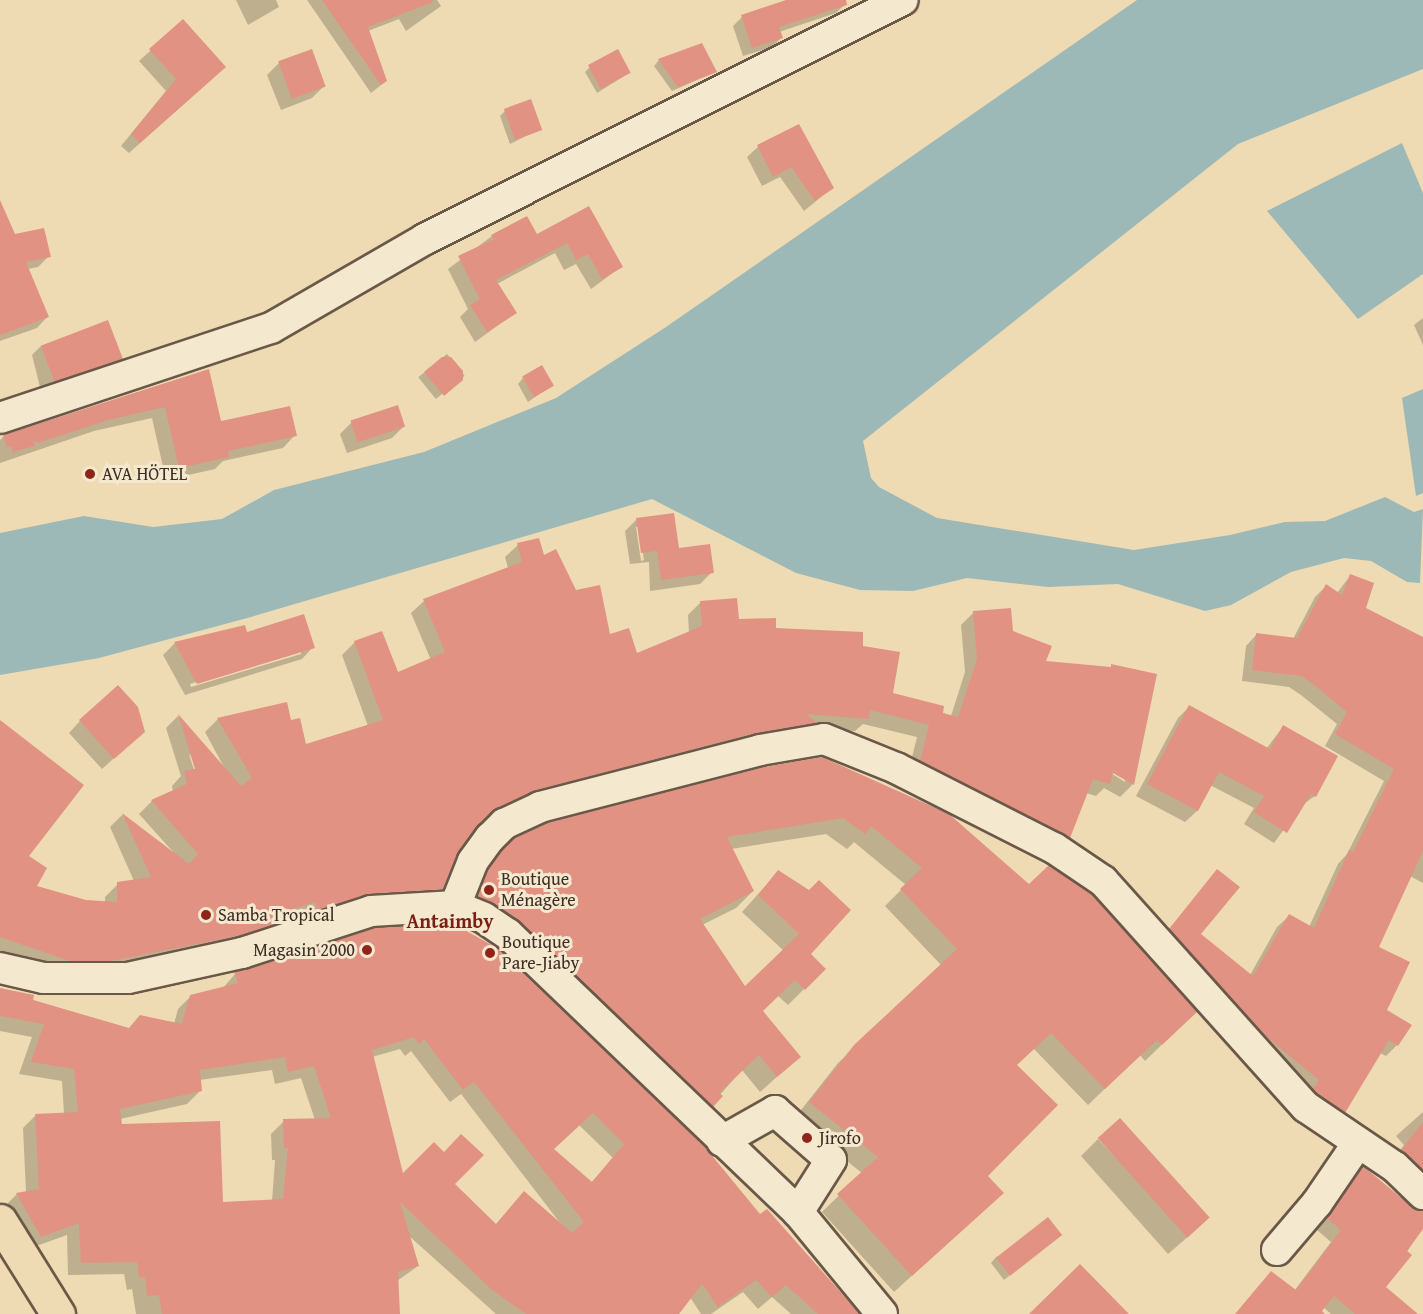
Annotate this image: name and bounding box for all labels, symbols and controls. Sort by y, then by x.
place label: AVA HÖTEL [102,463,187,485]
marker: AVA HÖTEL [83,467,97,481]
place label: Boutique Ménagère [501,869,576,912]
marker: Boutique Ménagère [482,883,496,897]
place label: Samba Tropical [218,904,335,926]
marker: Samba Tropical [199,908,213,922]
district label: Antaimby [407,908,493,932]
place label: Boutique Pare-Jiaby [502,932,579,974]
place label: Magasin 2000 [253,939,355,961]
marker: Magasin 2000 [360,943,374,957]
marker: Boutique Pare-Jiaby [483,946,497,960]
place label: Jirofo [819,1127,861,1149]
marker: Jirofo [800,1131,814,1145]

